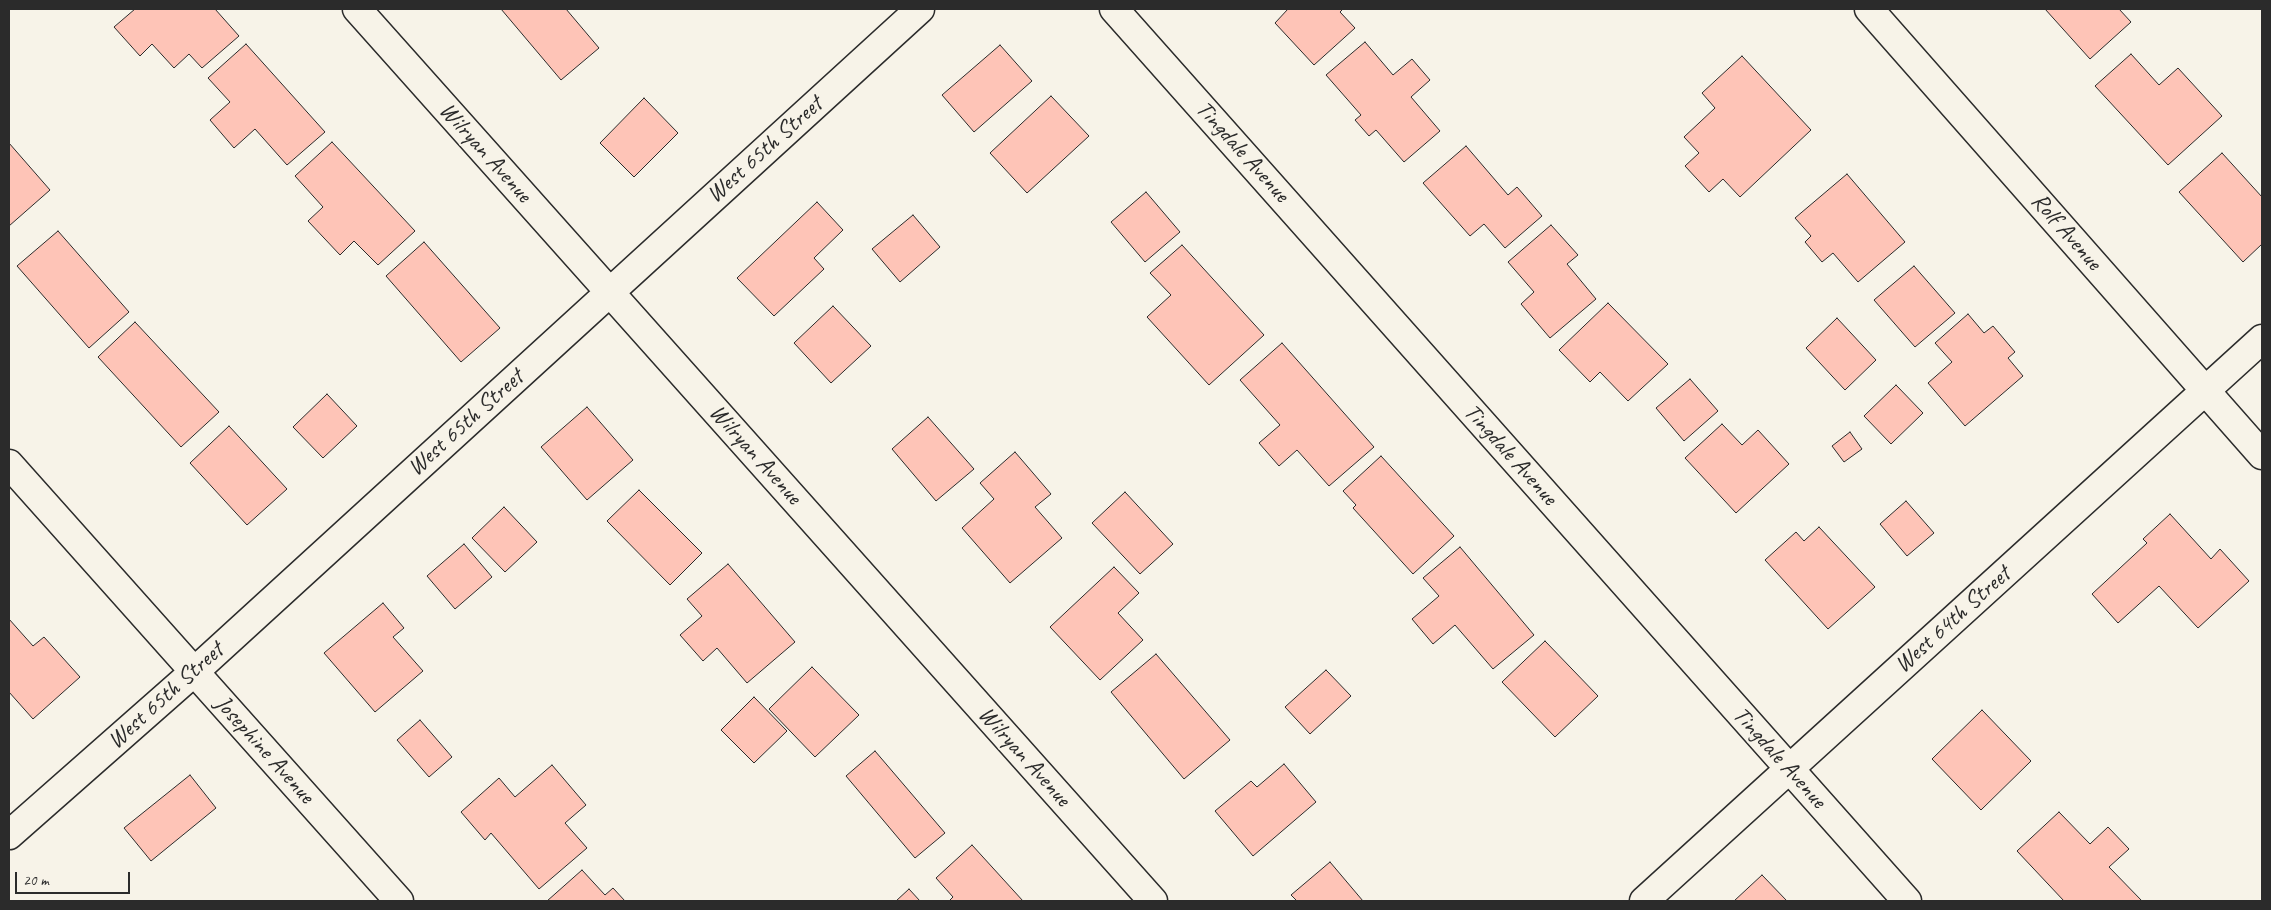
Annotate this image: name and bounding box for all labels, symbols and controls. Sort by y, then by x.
street label: West 65th Street [701,91,829,209]
street label: Tingdale Avenue [1189,95,1295,209]
street label: Wilryan Avenue [433,97,537,209]
street label: Rolf Avenue [2025,187,2107,277]
street label: West 65th Street [402,364,530,482]
street label: Tingdale Avenue [1457,398,1563,512]
street label: Wilryan Avenue [703,399,807,511]
street label: West 64th Street [1889,561,2017,679]
street label: West 65th Street [102,637,230,755]
street label: Josephine Avenue [208,690,320,810]
street label: Wilryan Avenue [972,701,1076,813]
street label: Tingdale Avenue [1726,701,1832,815]
scale bar [18,862,132,894]
text: 20 m [23,871,49,890]

